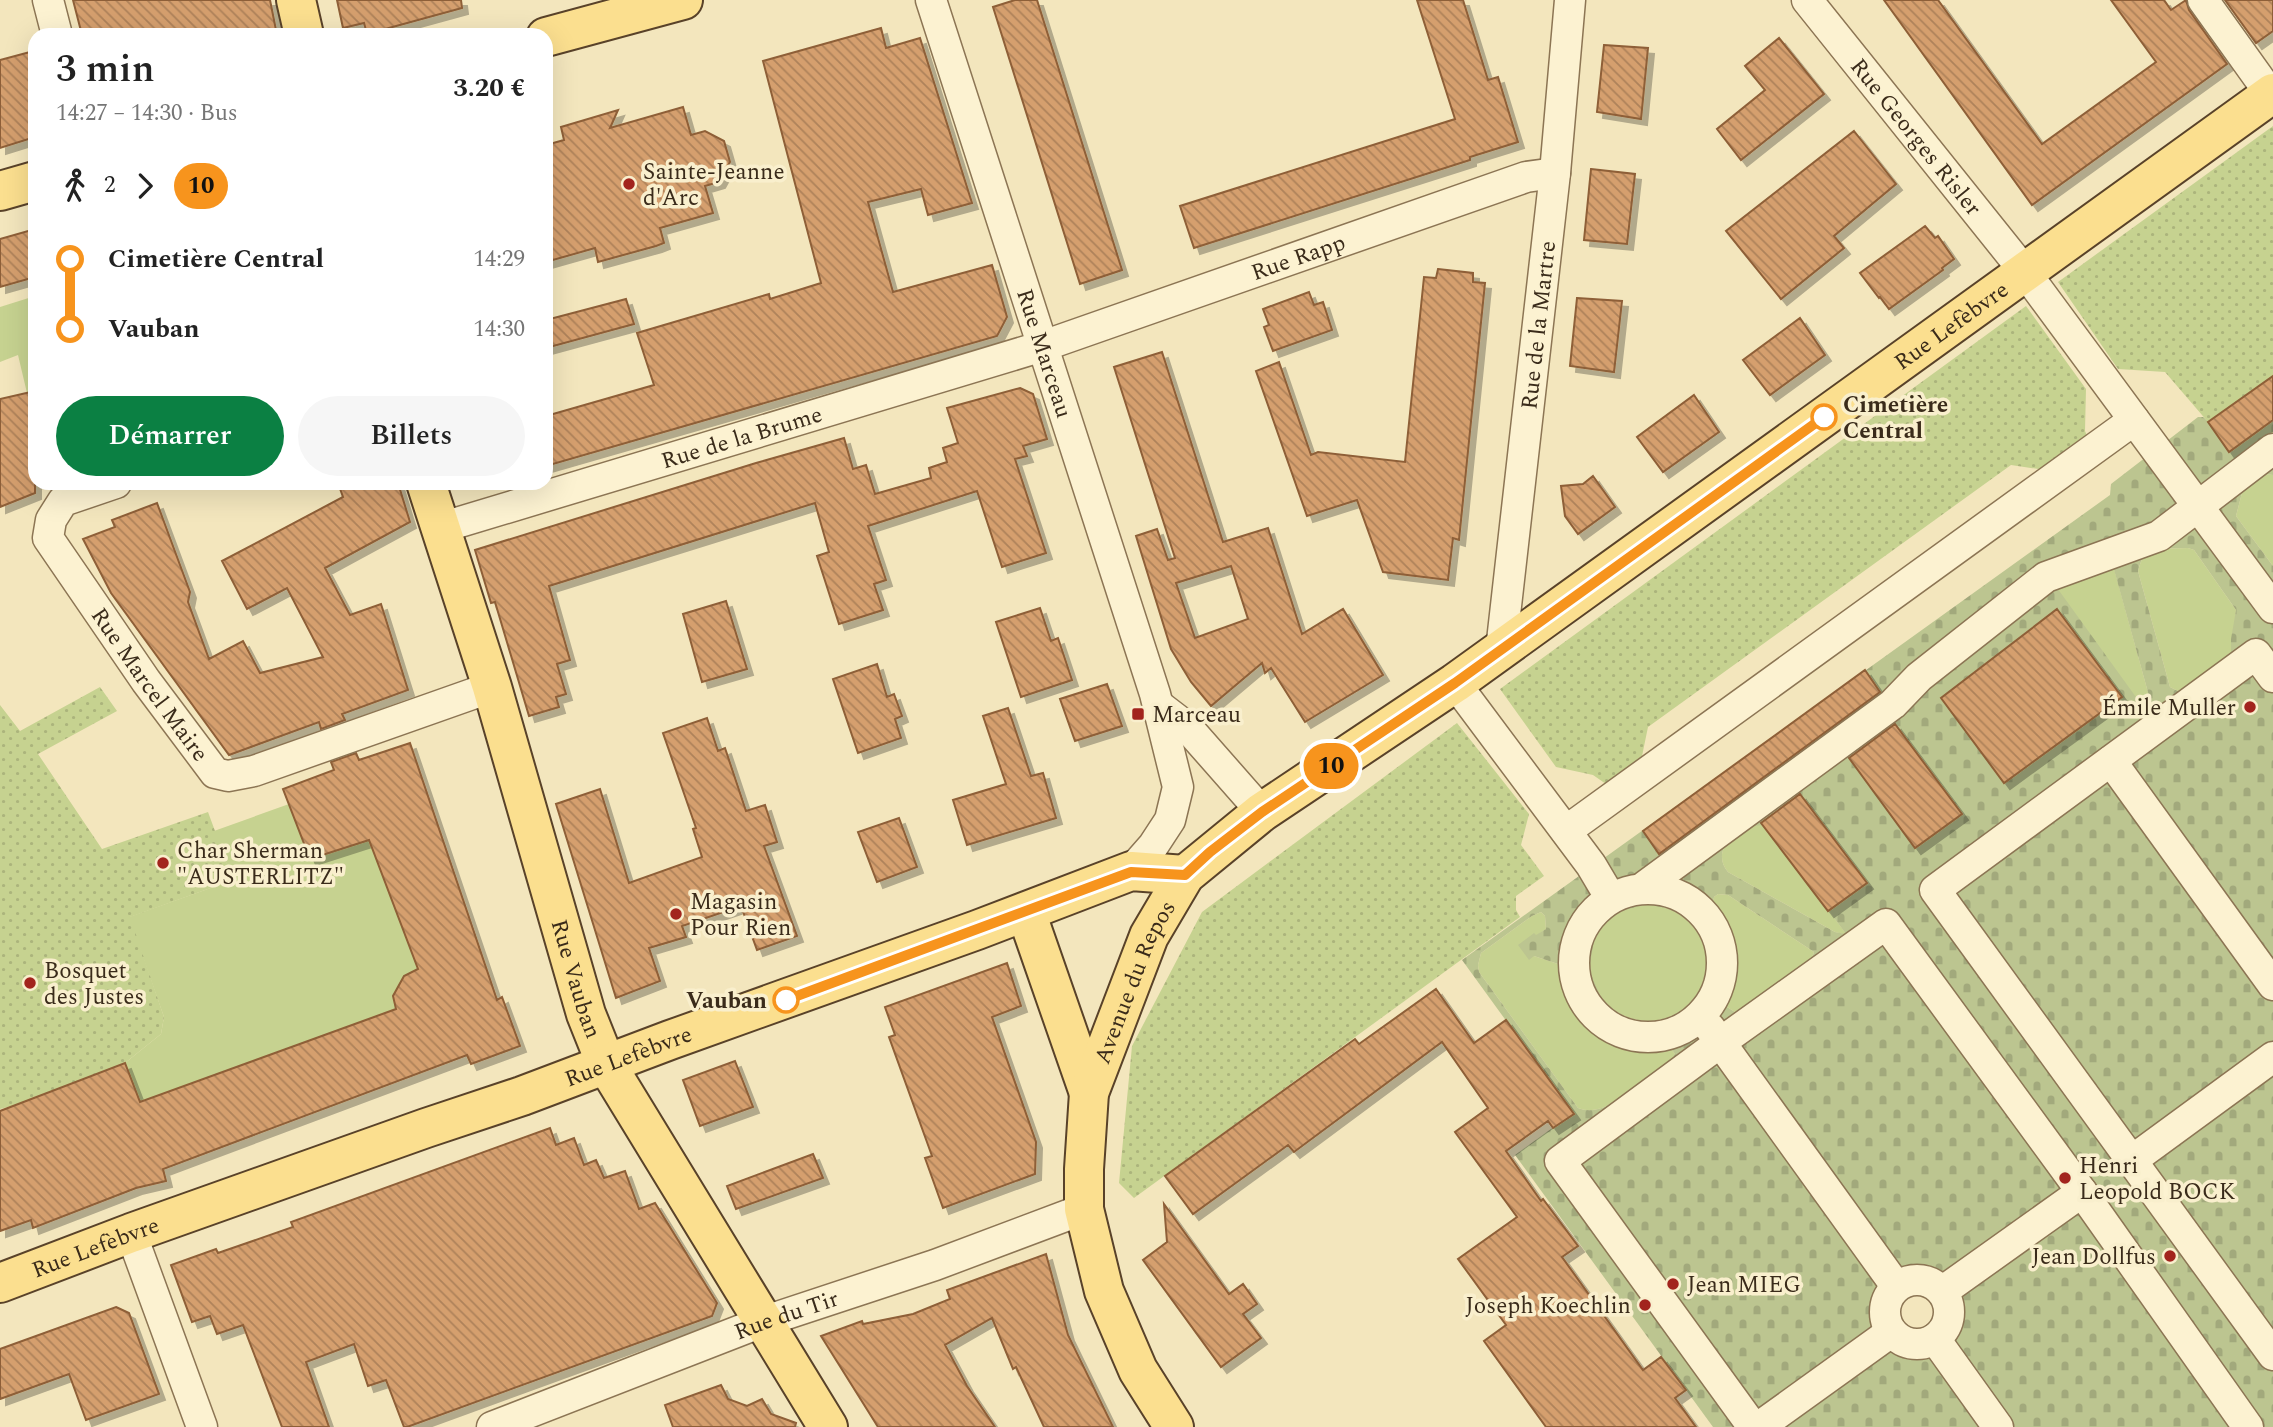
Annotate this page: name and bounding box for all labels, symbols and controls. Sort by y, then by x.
text: 3 min [56,41,155,99]
street label: Rue Georges Risler [1841,51,1990,224]
text: 3.20 € [453,68,525,108]
text: 14:27 – 14:30 · Bus [56,96,238,131]
place label: Sainte-Jeanne d'Arc [643,155,785,216]
icon: walk [56,167,94,205]
icon: forward [126,167,164,205]
text: 2 [104,168,116,203]
text: 10 [188,168,214,204]
marker: Sainte-Jeanne d'Arc [621,176,637,192]
street label: Rue Rapp [1247,226,1350,291]
text: Cimetière Central [108,239,324,279]
street label: Rue de la Martre [1512,239,1566,411]
text: 14:29 [473,242,525,277]
street label: Rue Lefèbvre [1887,273,2016,380]
street label: Rue Marceau [1006,284,1081,423]
text: Vauban [108,309,199,349]
text: 14:30 [473,312,525,347]
place label: Cimetière Central [1843,388,1948,449]
button: Démarrer [56,396,284,476]
button: Billets [298,396,525,476]
street label: Rue de la Brume [657,398,827,479]
marker: Cimetière Central [1811,404,1837,430]
street label: Rue Marcel Maire [81,601,217,770]
place label: Émile Muller [2102,691,2236,726]
place label: Marceau [1152,698,1241,733]
marker: Émile Muller [2242,699,2258,715]
marker: Marceau [1130,706,1146,722]
line badge: 10 [1300,743,1362,789]
text: 10 [1318,748,1344,784]
place label: Char Sherman "AUSTERLITZ" [177,834,344,895]
marker: Char Sherman "AUSTERLITZ" [155,855,171,871]
place label: Magasin Pour Rien [690,885,791,946]
street label: Avenue du Repos [1086,894,1185,1069]
marker: Magasin Pour Rien [668,906,684,922]
street label: Rue Vauban [541,915,610,1044]
place label: Bosquet des Justes [44,954,144,1015]
marker: Bosquet des Justes [22,975,38,991]
place label: Vauban [686,984,767,1019]
marker: Vauban [773,987,799,1013]
street label: Rue Lefèbvre [560,1017,697,1097]
place label: Henri Leopold BOCK [2079,1149,2236,1210]
marker: Henri Leopold BOCK [2057,1170,2073,1186]
street label: Rue Lefèbvre [27,1208,164,1288]
place label: Jean Dollfus [2031,1240,2156,1275]
marker: Jean Dollfus [2162,1248,2178,1264]
place label: Jean MIEG [1687,1268,1801,1303]
marker: Jean MIEG [1665,1276,1681,1292]
street label: Rue du Tir [729,1282,843,1350]
place label: Joseph Koechlin [1465,1289,1631,1324]
marker: Joseph Koechlin [1637,1297,1653,1313]

